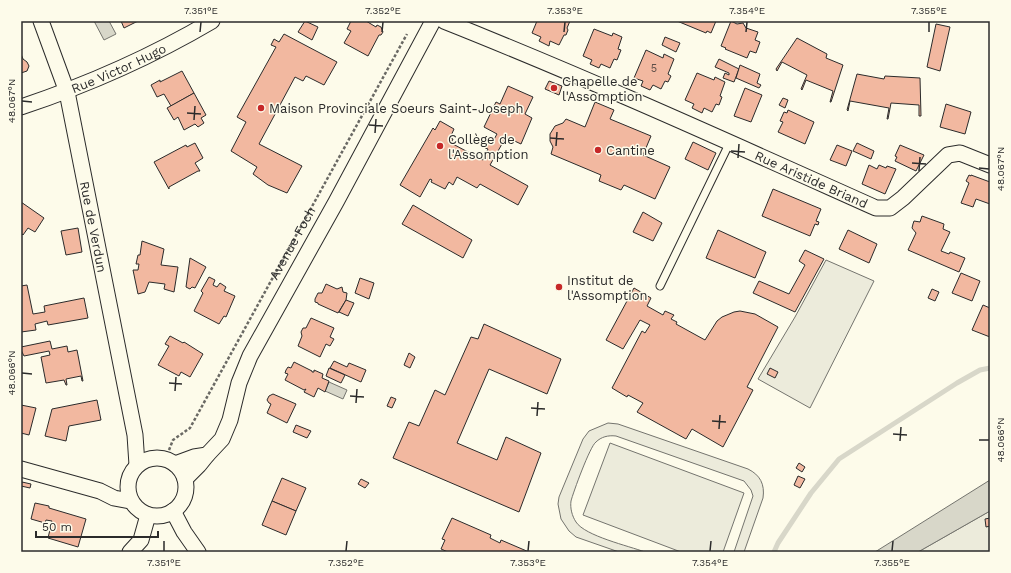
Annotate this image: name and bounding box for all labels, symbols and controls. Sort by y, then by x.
text: 7.351°E [184,5,218,16]
text: 7.352°E [365,5,401,16]
text: 7.353°E [547,5,583,16]
text: 7.354°E [729,5,765,16]
text: 7.355°E [911,5,947,16]
street label: Rue Victor Hugo [69,40,168,96]
house number: 5 [651,62,657,75]
place label: Chapelle de l'Assomption [562,74,643,104]
text: 48.067°N [6,79,17,123]
marker: Chapelle de l'Assomption [549,83,559,93]
place label: Maison Provinciale Soeurs Saint-Joseph [269,101,524,116]
marker: Maison Provinciale Soeurs Saint-Joseph [256,103,266,113]
place label: Collège de l'Assomption [448,132,529,162]
marker: Collège de l'Assomption [435,141,445,151]
place label: Cantine [606,143,655,158]
marker: Cantine [593,145,603,155]
street label: Rue Aristide Briand [753,147,870,211]
text: 48.067°N [995,147,1006,191]
street label: Rue de Verdun [77,180,110,274]
street label: Avenue Foch [266,204,318,282]
place label: Institut de l'Assomption [567,273,648,303]
marker: Institut de l'Assomption [554,282,564,292]
text: 48.066°N [6,350,17,396]
text: 48.066°N [995,417,1006,463]
scale bar [36,513,158,539]
text: 50 m [42,520,72,534]
text: 7.351°E [147,557,181,568]
text: 7.352°E [328,557,364,568]
text: 7.353°E [510,557,546,568]
text: 7.354°E [692,557,728,568]
text: 7.355°E [874,557,910,568]

